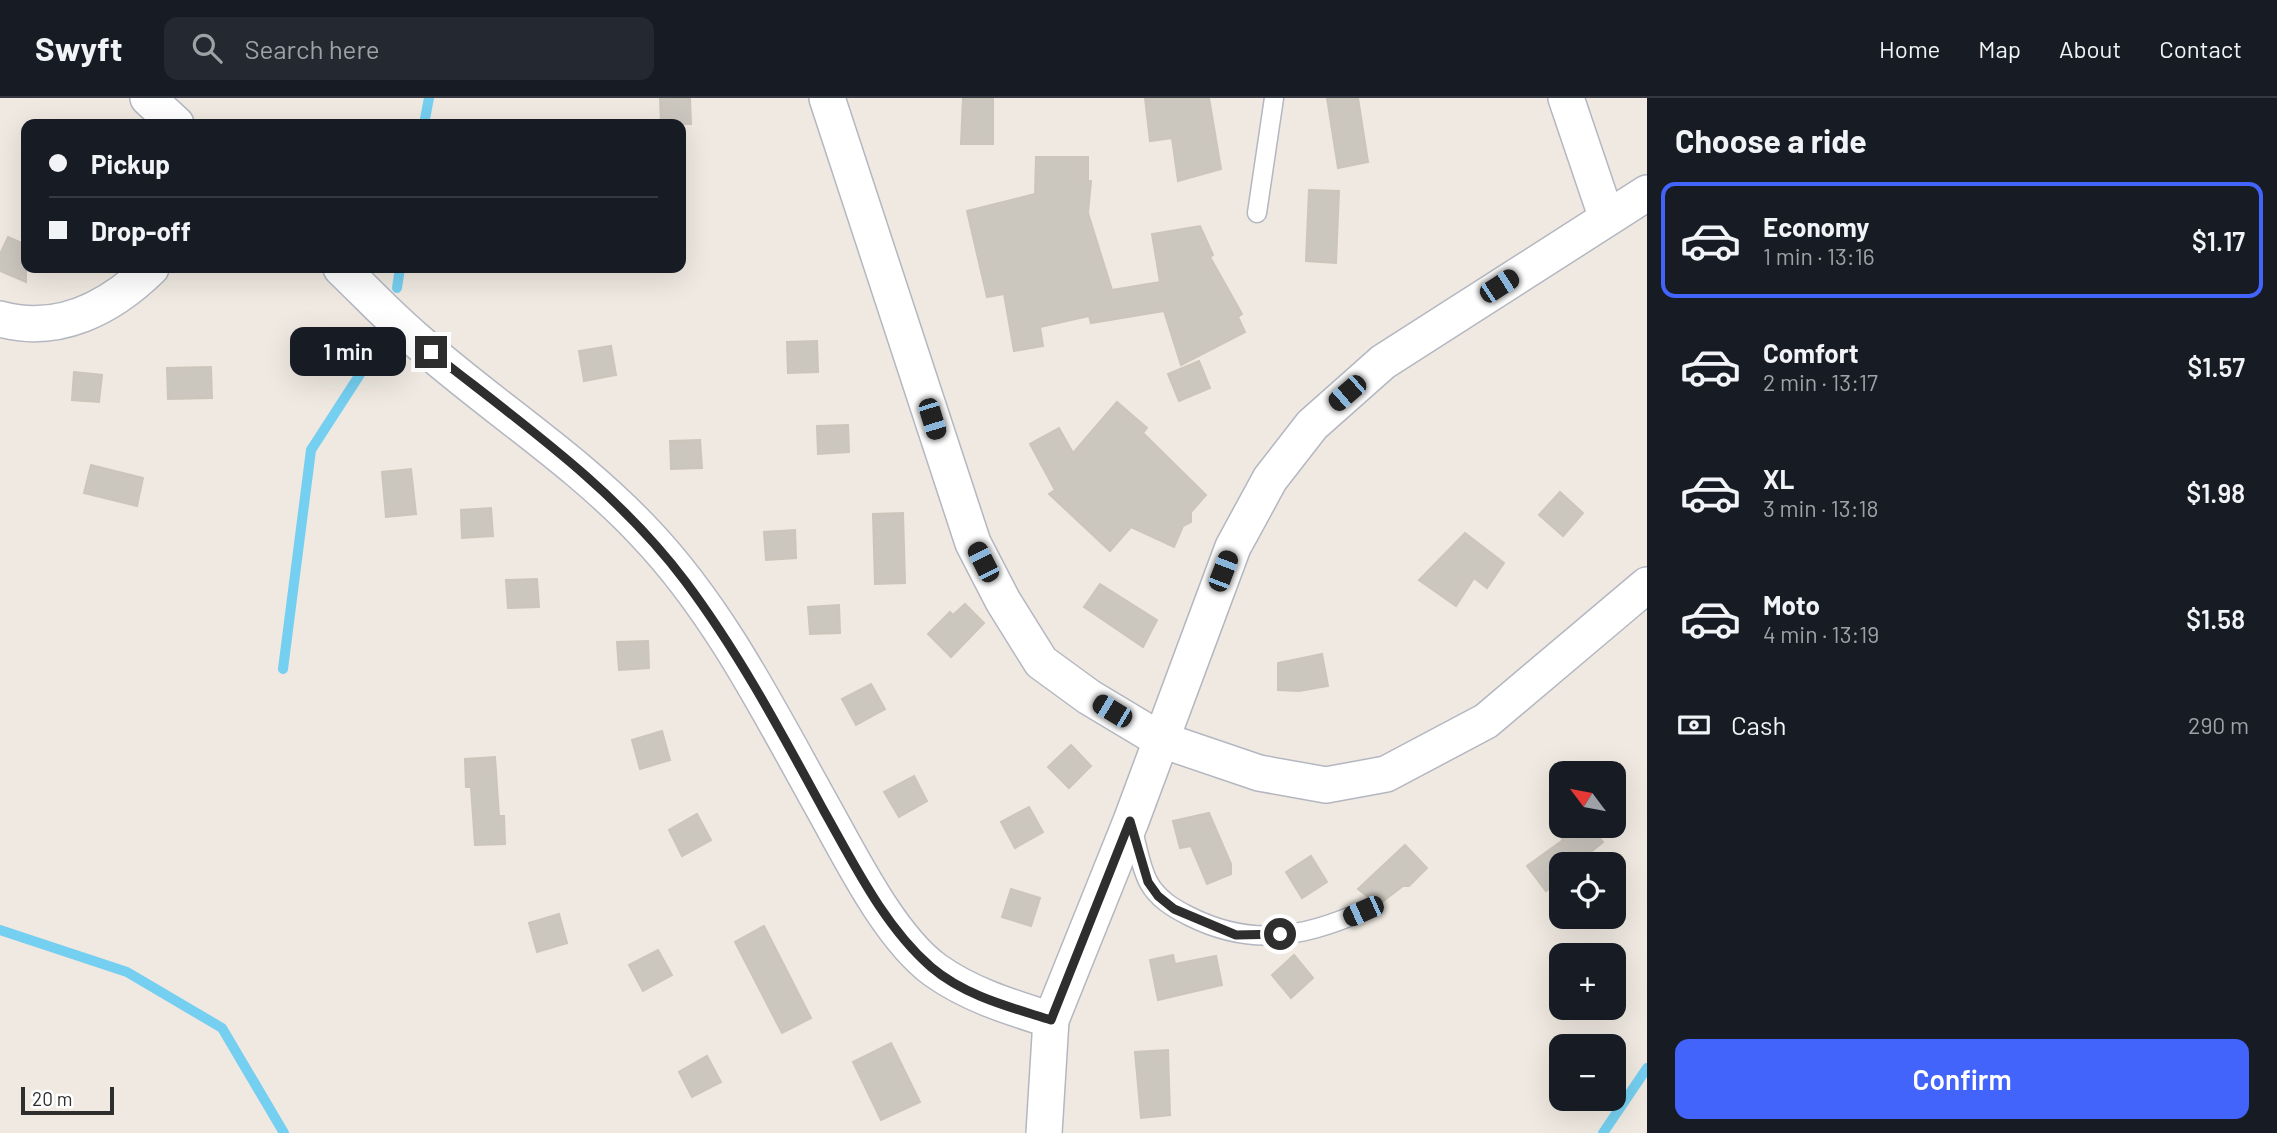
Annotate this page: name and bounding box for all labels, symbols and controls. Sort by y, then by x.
search box [164,17,654,80]
text: Swyft [35,28,122,68]
icon: search [188,29,226,67]
text: Search here [244,33,380,64]
text: Home [1879,34,1940,63]
text: Map [1978,34,2021,63]
text: About [2059,34,2121,63]
text: Contact [2159,34,2242,63]
text: Choose a ride [1675,121,1867,159]
text: Pickup [91,148,170,179]
icon: car [1679,209,1742,272]
text: Economy [1763,211,1869,242]
text: Drop-off [91,215,191,246]
text: $1.17 [2192,225,2245,256]
text: 1 min · 13:16 [1763,242,1875,270]
car [1476,266,1523,306]
callout: 1 min [291,328,406,376]
icon: car [1679,335,1742,398]
route end [415,336,447,368]
text: 1 min [323,337,373,365]
text: Comfort [1763,337,1859,368]
text: $1.57 [2188,351,2245,382]
text: 2 min · 13:17 [1763,368,1878,396]
car [1325,371,1370,415]
car [916,396,949,442]
icon: car [1679,461,1742,524]
text: XL [1763,463,1794,494]
text: $1.98 [2186,477,2245,508]
text: 3 min · 13:18 [1763,494,1878,522]
car [965,539,1002,585]
car [1206,548,1241,594]
icon: car [1679,587,1742,650]
text: Moto [1763,589,1820,620]
text: $1.58 [2186,603,2245,634]
text: 4 min · 13:19 [1763,620,1879,648]
car [1089,691,1136,731]
icon: cash [1675,706,1713,744]
text: Cash [1731,709,1786,740]
text: 290 m [2188,711,2249,739]
north arrow [1549,761,1626,838]
map controls [1549,761,1626,1111]
button: locate [1549,852,1626,929]
car [1340,893,1387,929]
route start [1264,918,1296,950]
button: + [1549,943,1626,1020]
button: − [1549,1034,1626,1111]
button: Confirm [1675,1039,2249,1119]
scale bar [21,1084,114,1116]
text: 20 m [32,1087,72,1110]

